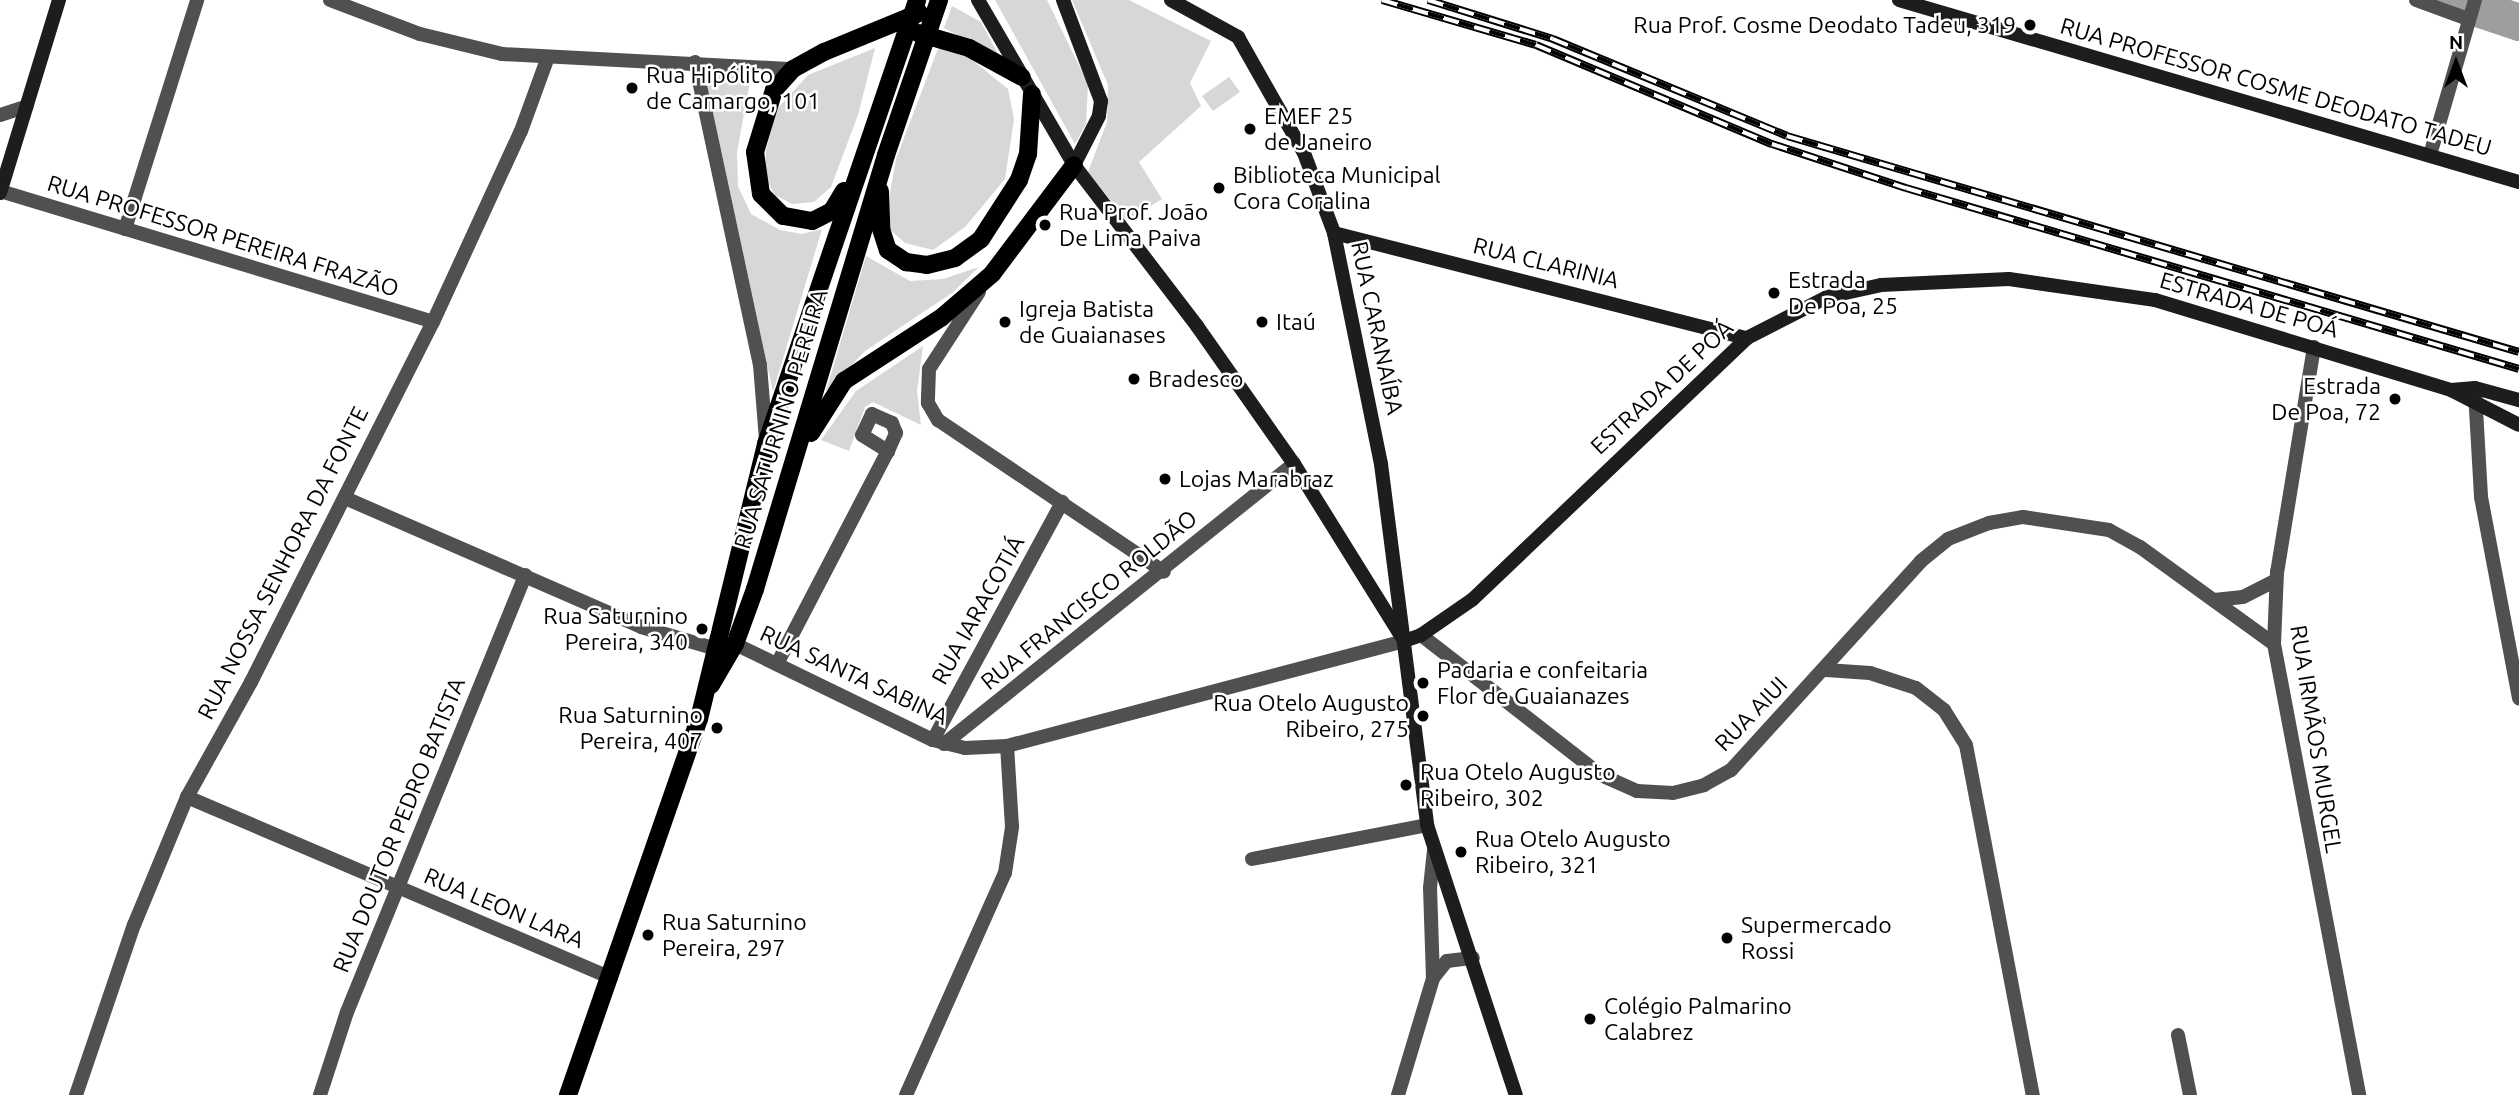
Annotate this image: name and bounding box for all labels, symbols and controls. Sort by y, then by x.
place label: Rua Prof. Cosme Deodato Tadeu, 319 [1633,11,2016,39]
street label: RUA PROFESSOR COSME DEODATO TADEU [2057,12,2495,162]
marker: Rua Prof. Cosme Deodato Tadeu, 319 [2022,17,2038,33]
north arrow [2421,28,2491,98]
text: N [2449,31,2463,53]
place label: Rua Hipólito de Camargo, 101 [646,61,820,115]
marker: Rua Hipólito de Camargo, 101 [624,80,640,96]
place label: EMEF 25 de Janeiro [1264,102,1372,156]
marker: EMEF 25 de Janeiro [1242,121,1258,137]
place label: Biblioteca Municipal Cora Coralina [1233,161,1441,215]
street label: RUA PROFESSOR PEREIRA FRAZÃO [44,169,402,303]
marker: Biblioteca Municipal Cora Coralina [1211,180,1227,196]
place label: Rua Prof. João De Lima Paiva [1059,198,1208,252]
marker: Rua Prof. João De Lima Paiva [1037,217,1053,233]
street label: RUA CLARINIA [1470,232,1622,294]
street label: RUA CARANAÍBA [1345,239,1409,417]
place label: Estrada De Poa, 25 [1788,266,1898,320]
street label: ESTRADA DE POÁ [2156,266,2342,344]
marker: Estrada De Poa, 25 [1766,285,1782,301]
street label: RUA SATURNINO PEREIRA [728,286,834,552]
place label: Igreja Batista de Guaianases [1019,295,1166,349]
place label: Itaú [1276,308,1316,336]
marker: Igreja Batista de Guaianases [997,314,1013,330]
marker: Itaú [1254,314,1270,330]
street label: ESTRADA DE POÁ [1585,314,1739,460]
place label: Bradesco [1148,365,1243,393]
marker: Bradesco [1126,371,1142,387]
place label: Estrada De Poa, 72 [2271,372,2381,426]
marker: Estrada De Poa, 72 [2387,391,2403,407]
street label: RUA NOSSA SENHORA DA FONTE [192,402,374,724]
place label: Lojas Marabraz [1179,465,1334,493]
marker: Lojas Marabraz [1157,471,1173,487]
street label: RUA FRANCISCO ROLDÃO [975,504,1203,696]
street label: RUA IARACOTIÁ [926,531,1030,689]
place label: Rua Saturnino Pereira, 340 [543,602,688,656]
street label: RUA SANTA SABINA [756,619,952,731]
marker: Rua Saturnino Pereira, 340 [694,621,710,637]
street label: RUA IRMÃOS MURGEL [2284,623,2348,855]
place label: Padaria e confeitaria Flor de Guaianazes [1437,656,1648,710]
street label: RUA AIUI [1709,671,1793,757]
street label: RUA DOUTOR PEDRO BATISTA [327,674,471,976]
marker: Padaria e confeitaria Flor de Guaianazes [1415,675,1431,691]
place label: Rua Otelo Augusto Ribeiro, 275 [1213,689,1409,743]
place label: Rua Saturnino Pereira, 407 [558,701,703,755]
marker: Rua Otelo Augusto Ribeiro, 275 [1415,708,1431,724]
marker: Rua Saturnino Pereira, 407 [709,720,725,736]
place label: Rua Otelo Augusto Ribeiro, 302 [1420,758,1616,812]
marker: Rua Otelo Augusto Ribeiro, 302 [1398,777,1414,793]
place label: Rua Otelo Augusto Ribeiro, 321 [1475,825,1671,879]
marker: Rua Otelo Augusto Ribeiro, 321 [1453,844,1469,860]
street label: RUA LEON LARA [420,862,588,954]
place label: Rua Saturnino Pereira, 297 [662,908,807,962]
place label: Supermercado Rossi [1741,911,1892,965]
marker: Rua Saturnino Pereira, 297 [640,927,656,943]
marker: Supermercado Rossi [1719,930,1735,946]
place label: Colégio Palmarino Calabrez [1604,992,1792,1046]
marker: Colégio Palmarino Calabrez [1582,1011,1598,1027]

